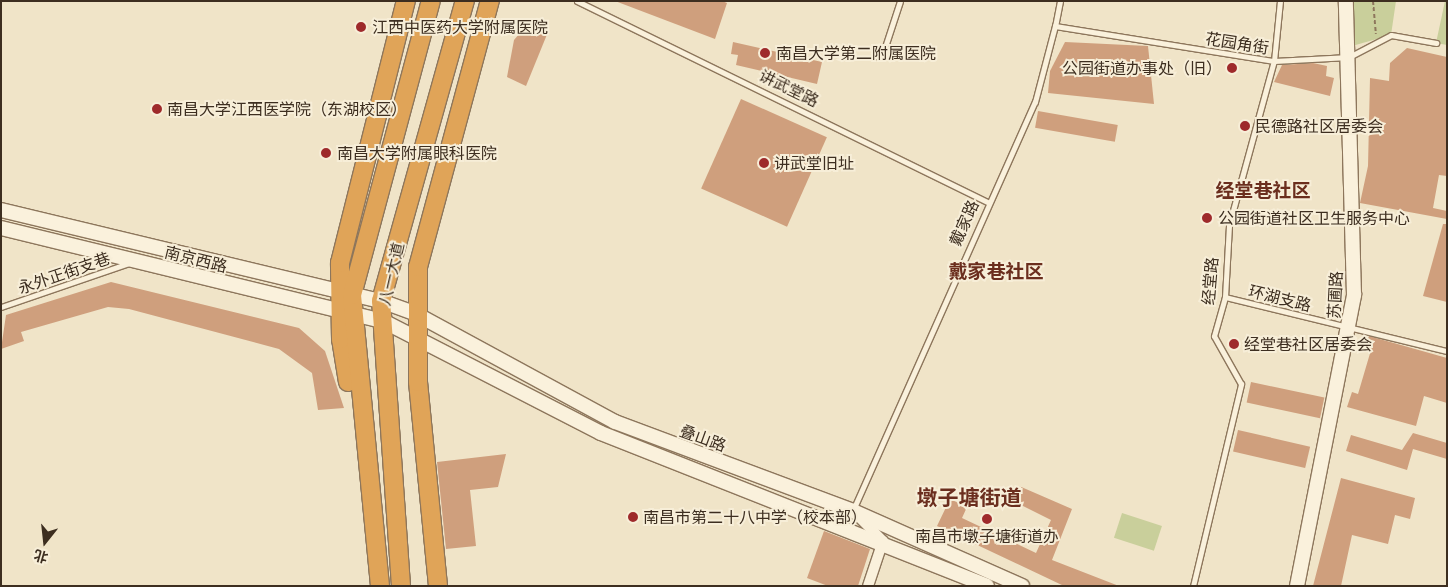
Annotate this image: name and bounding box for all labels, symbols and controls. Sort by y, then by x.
place label: 江西中医药大学附属医院 [372,17,548,37]
marker: 江西中医药大学附属医院 [354,20,368,34]
street label: 花园角街 [1204,29,1270,57]
place label: 南昌大学第二附属医院 [776,43,936,63]
marker: 南昌大学第二附属医院 [758,46,772,60]
place label: 公园街道办事处（旧） [1062,58,1222,78]
marker: 公园街道办事处（旧） [1226,62,1238,74]
street label: 讲武堂路 [756,65,822,111]
place label: 南昌大学江西医学院（东湖校区） [167,99,407,119]
marker: 南昌大学江西医学院（东湖校区） [151,103,163,115]
place label: 民德路社区居委会 [1255,116,1383,136]
marker: 民德路社区居委会 [1239,120,1251,132]
place label: 南昌大学附属眼科医院 [337,143,497,163]
marker: 南昌大学附属眼科医院 [319,146,333,160]
place label: 讲武堂旧址 [774,153,854,173]
marker: 讲武堂旧址 [758,157,770,169]
district label: 经堂巷社区 [1216,180,1310,202]
street label: 戴家路 [945,197,983,249]
place label: 公园街道社区卫生服务中心 [1218,208,1410,228]
marker: 公园街道社区卫生服务中心 [1200,211,1214,225]
street label: 八一大道 [374,241,408,307]
street label: 南京西路 [163,242,229,276]
street label: 永外正街支巷 [15,248,113,298]
street label: 经堂路 [1198,256,1222,306]
district label: 戴家巷社区 [949,261,1043,283]
street label: 苏圃路 [1324,271,1346,319]
street label: 环湖支路 [1247,281,1313,315]
place label: 经堂巷社区居委会 [1244,334,1372,354]
marker: 经堂巷社区居委会 [1228,338,1240,350]
street label: 叠山路 [677,421,729,455]
district label: 墩子塘街道 [917,484,1021,510]
place label: 南昌市第二十八中学（校本部） [643,507,867,527]
marker: 南昌市第二十八中学（校本部） [627,511,639,523]
marker: 南昌市墩子塘街道办 [981,513,993,525]
north arrow [20,517,70,567]
place label: 南昌市墩子塘街道办 [915,526,1059,546]
text: 北 [32,546,50,567]

